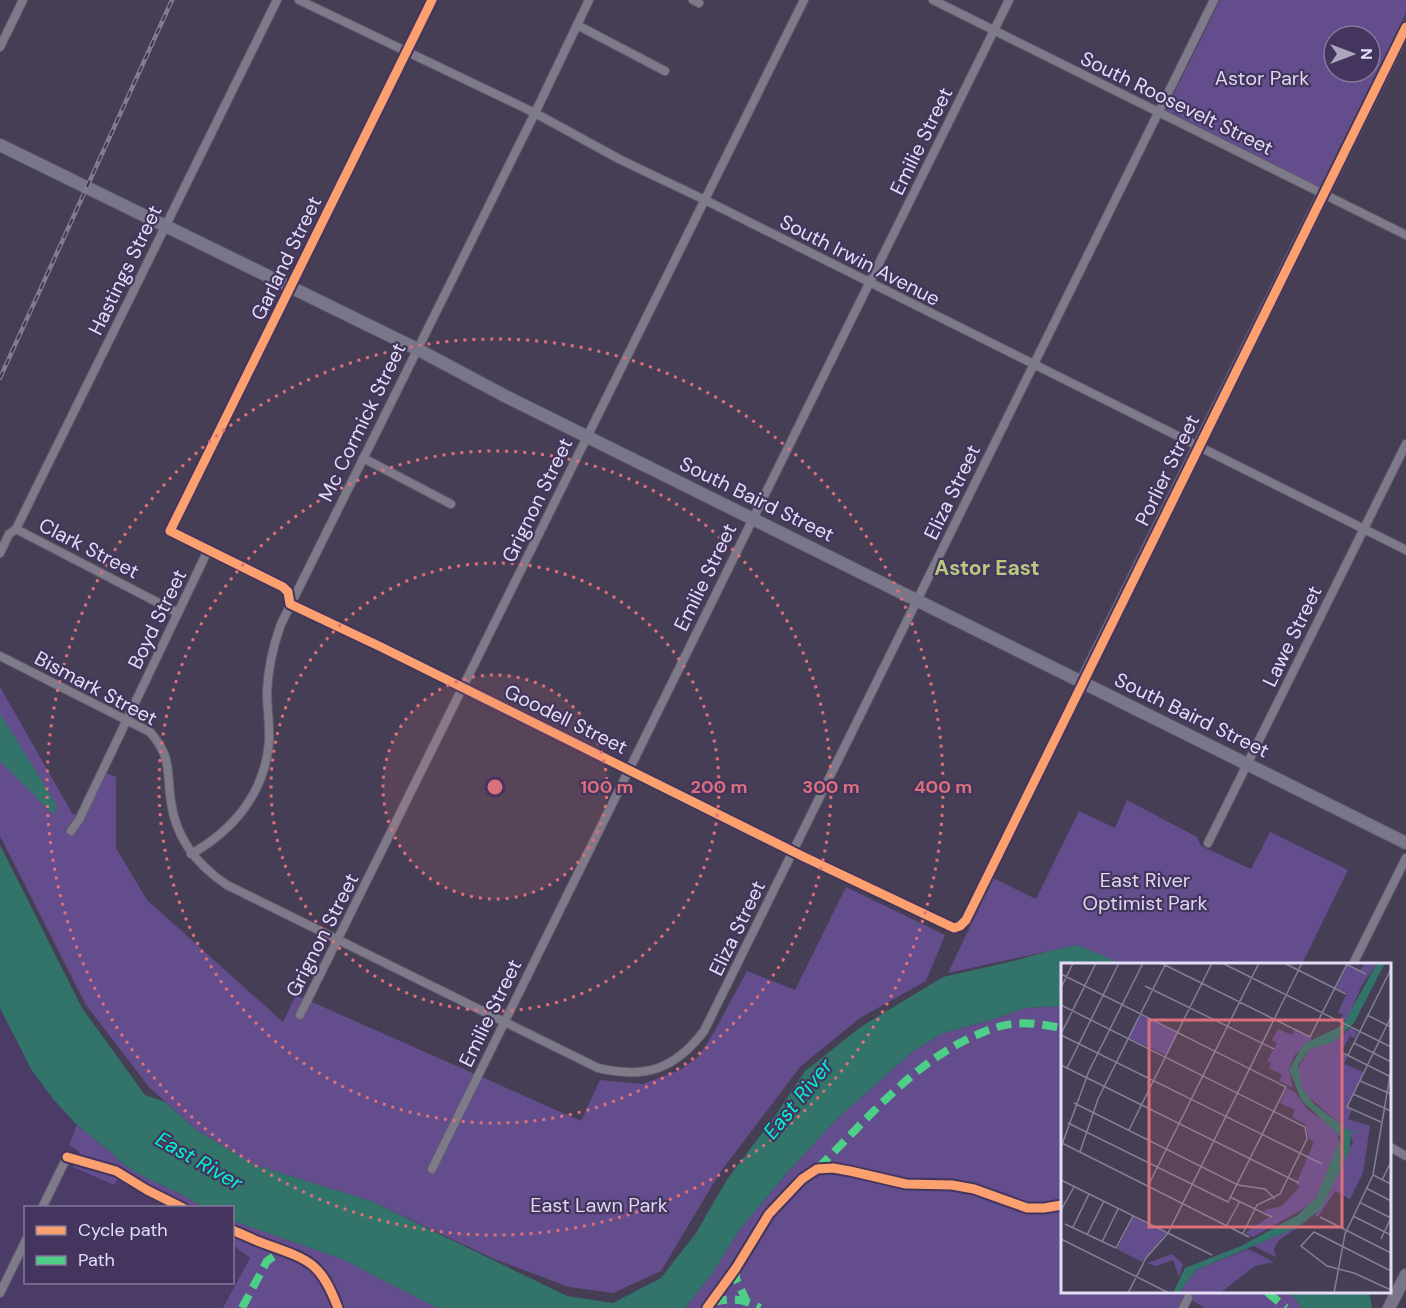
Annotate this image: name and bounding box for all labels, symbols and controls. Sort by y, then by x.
north arrow [1322,24,1382,84]
street label: South Roosevelt Street [1076,45,1278,161]
text: N [1356,48,1377,60]
park label: Astor Park [1215,65,1309,91]
street label: Emilie Street [884,83,958,199]
street label: Garland Street [245,192,327,324]
street label: Hastings Street [82,201,168,339]
street label: South Irwin Avenue [775,208,945,312]
street label: Mc Cormick Street [312,338,412,506]
street label: Porlier Street [1129,410,1205,530]
street label: Grignon Street [496,433,578,567]
street label: Eliza Street [918,440,986,544]
street label: South Baird Street [675,450,839,548]
street label: Clark Street [34,512,144,584]
street label: Emilie Street [668,519,742,635]
district label: Astor East [934,554,1040,582]
street label: Boyd Street [122,565,192,673]
street label: Lawe Street [1256,581,1328,691]
street label: Bismark Street [30,645,162,731]
street label: South Baird Street [1110,666,1274,764]
street label: Goodell Street [500,678,632,760]
text: 100 m [580,775,634,799]
text: 200 m [691,775,747,799]
text: 300 m [802,775,860,799]
text: 400 m [914,775,972,799]
centre of rings [485,777,505,797]
park label: East River Optimist Park [1082,867,1208,916]
street label: Grignon Street [280,869,364,1001]
street label: Eliza Street [703,876,771,980]
street label: Emilie Street [453,955,527,1071]
inset map [1061,963,1391,1293]
water label: East River [757,1052,840,1145]
water label: East River [151,1125,248,1198]
park label: East Lawn Park [530,1192,668,1218]
legend [24,1206,234,1284]
text: Cycle path [78,1218,168,1242]
text: Path [78,1248,115,1272]

